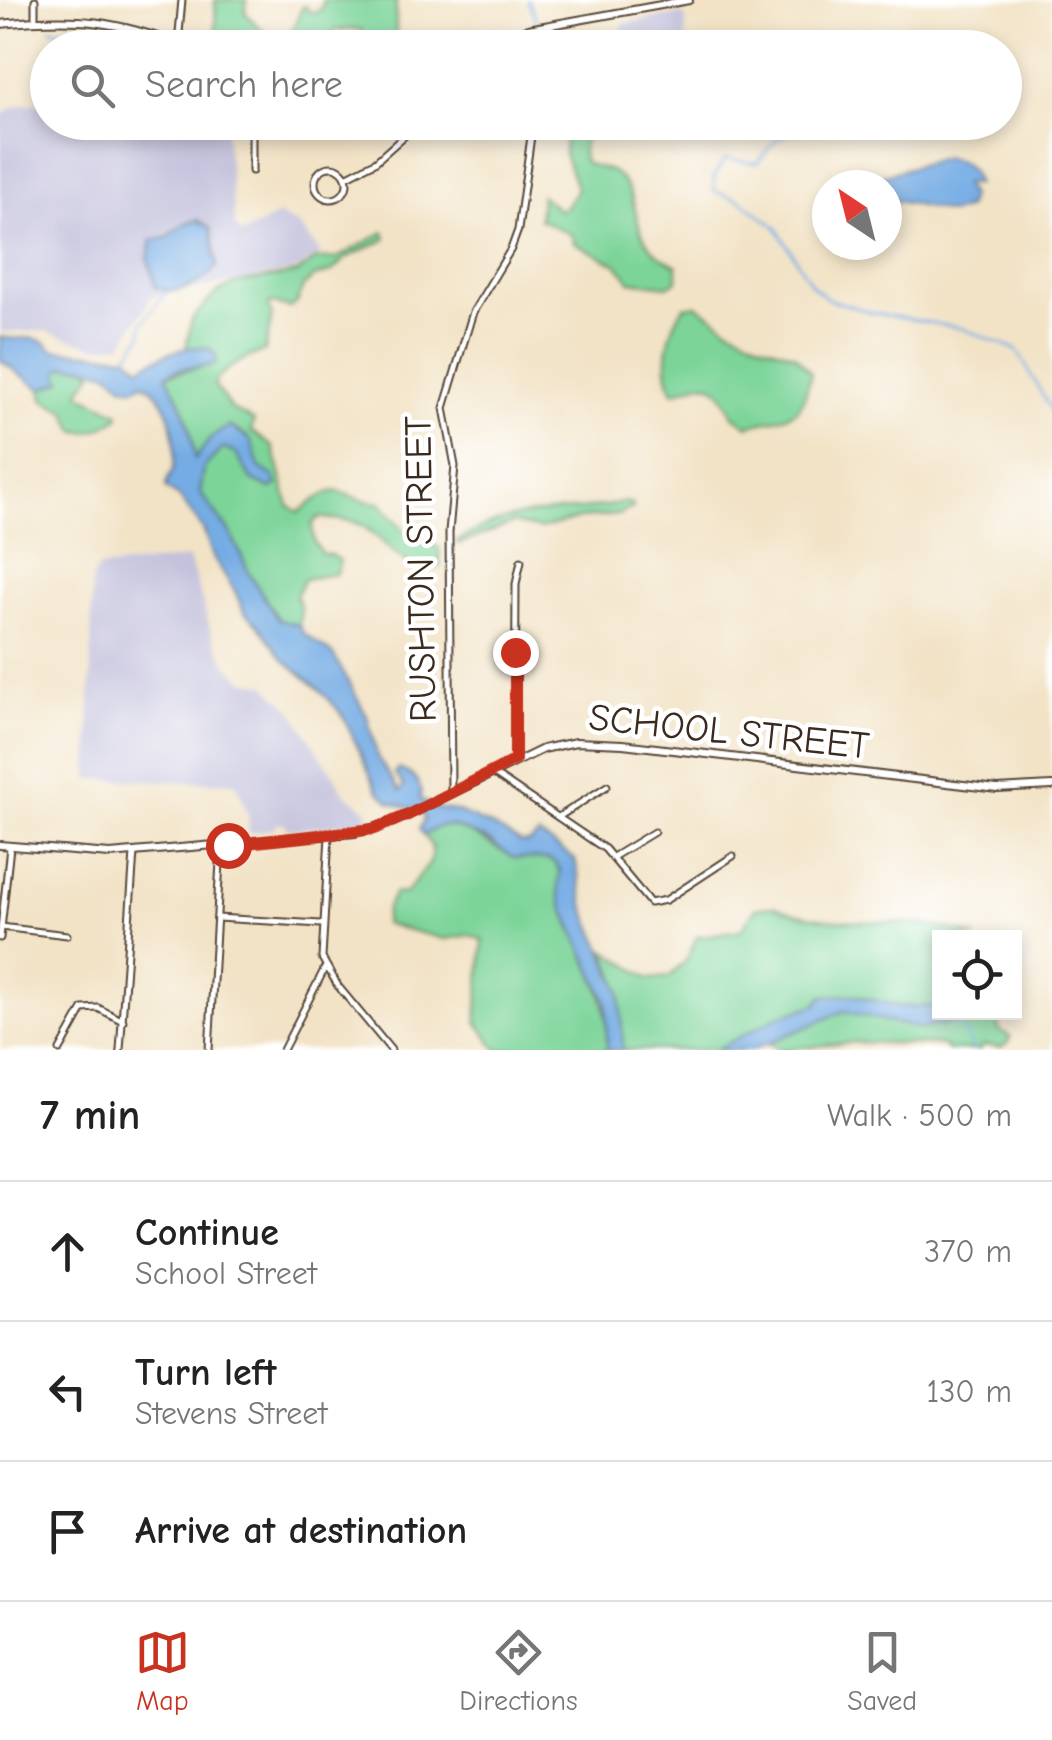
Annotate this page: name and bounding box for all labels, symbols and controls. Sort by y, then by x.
search box [30,30,1022,140]
icon: search [65,58,120,113]
text: Search here [145,63,343,107]
north arrow [812,170,902,260]
street label: RUSHTON STREET [396,415,446,723]
route end [493,630,539,676]
street label: SCHOOL STREET [587,695,871,769]
route start [206,823,252,869]
map controls [932,930,1022,1020]
button: locate [932,930,1022,1020]
text: 7 min [40,1091,140,1140]
text: Walk · 500 m [827,1097,1012,1134]
text: Continue [135,1211,279,1255]
icon: ahead [40,1224,95,1279]
text: 370 m [924,1233,1012,1270]
text: School Street [135,1255,317,1292]
text: Turn left [135,1351,276,1395]
icon: left [40,1364,95,1419]
text: 130 m [926,1373,1012,1410]
text: Stevens Street [135,1395,328,1432]
icon: arrive [40,1504,95,1559]
text: Arrive at destination [135,1509,467,1553]
tab: Map [135,1625,190,1717]
tab: Directions [459,1625,578,1717]
tab: Saved [847,1625,917,1717]

